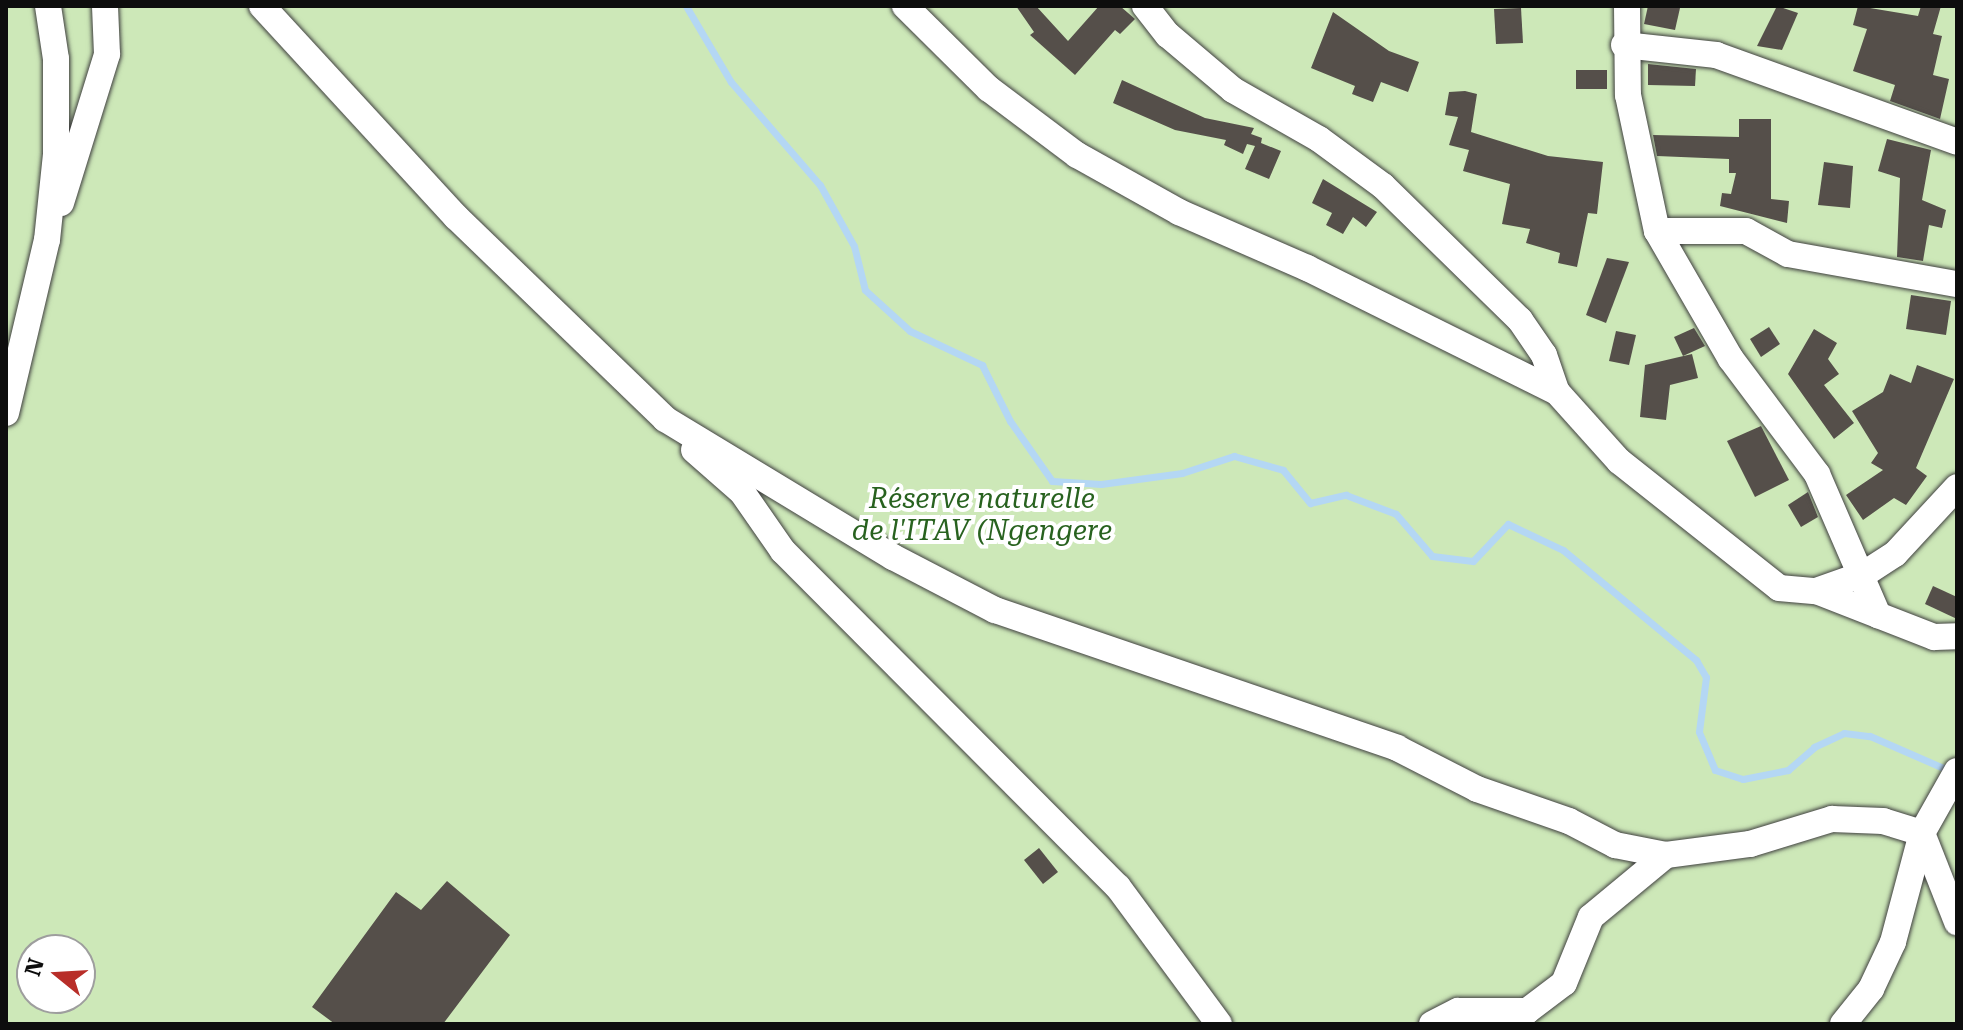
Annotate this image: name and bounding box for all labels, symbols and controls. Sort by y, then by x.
park label: Réserve naturelle de l'ITAV (Ngengere [852,482,1112,548]
north arrow [16,934,96,1014]
text: N [20,955,49,979]

